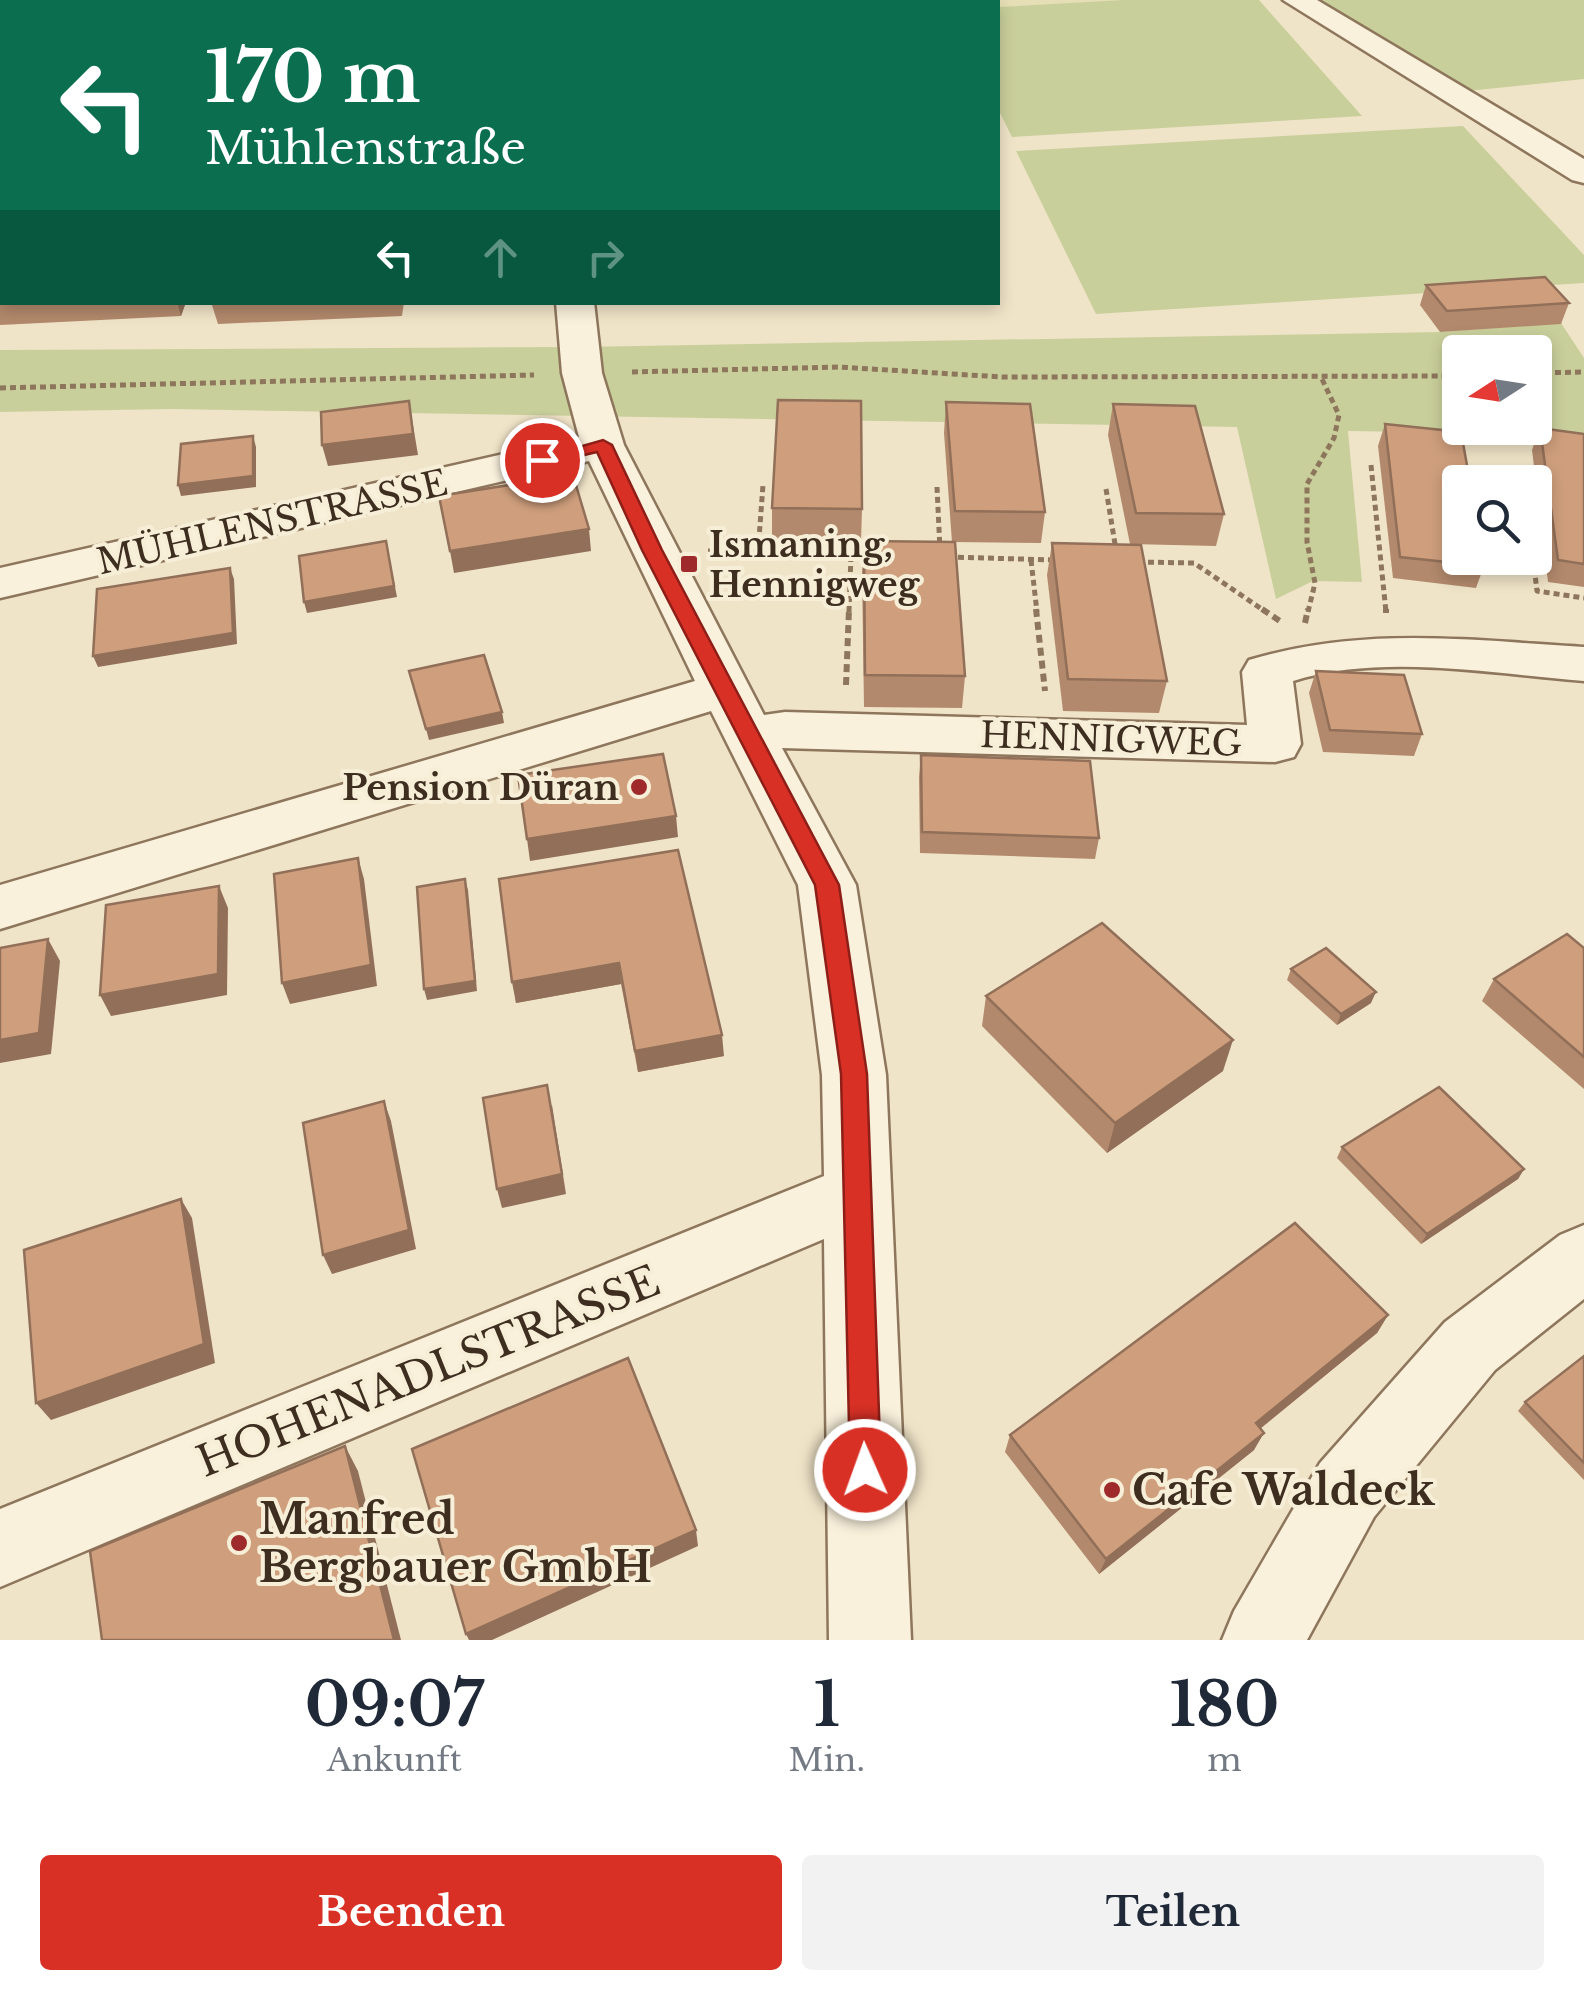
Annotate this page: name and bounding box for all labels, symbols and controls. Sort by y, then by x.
text: 170 m [205,34,421,121]
icon: left [40,40,170,170]
text: Mühlenstraße [205,120,526,176]
icon: left [368,230,423,285]
icon: ahead [473,230,528,285]
icon: right [578,230,633,285]
north arrow [1442,335,1552,445]
map controls [1442,335,1552,575]
pin [500,418,585,503]
icon: arrive [515,433,570,488]
street label: MÜHLENSTRASSE [93,461,451,583]
button: search [1442,465,1552,575]
place label: Ismaning, Hennigweg [709,523,921,606]
marker: Ismaning, Hennigweg [678,553,700,575]
street label: HENNIGWEG [979,713,1243,765]
place label: Pension Düran [342,766,619,809]
marker: Pension Düran [628,776,650,798]
street label: HOHENADLSTRASSE [189,1254,667,1488]
position arrow [813,1418,917,1522]
place label: Cafe Waldeck [1132,1464,1436,1516]
marker: Cafe Waldeck [1101,1479,1123,1501]
place label: Manfred Bergbauer GmbH [259,1493,652,1593]
marker: Manfred Bergbauer GmbH [228,1532,250,1554]
text: 09:07 [305,1668,484,1742]
text: 1 [814,1668,840,1742]
text: 180 [1170,1668,1279,1742]
text: Ankunft [327,1740,462,1780]
text: Min. [789,1740,865,1780]
text: m [1207,1740,1242,1780]
button: Beenden [40,1855,782,1970]
button: Teilen [802,1855,1544,1970]

